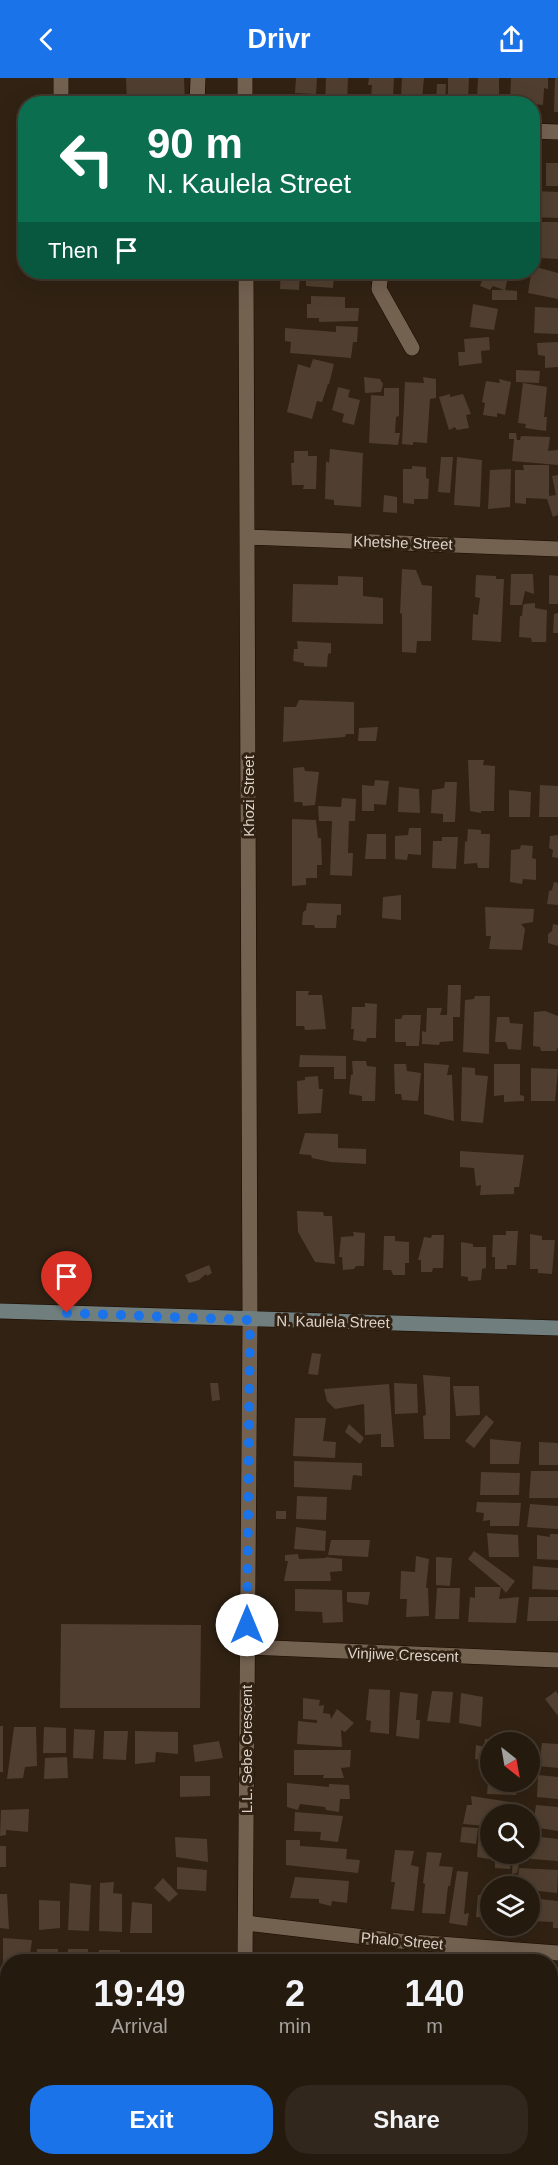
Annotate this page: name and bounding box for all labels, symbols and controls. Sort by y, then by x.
icon: back [30,23,63,56]
icon: share [495,23,528,56]
text: Drivr [247,24,311,54]
icon: left [48,120,126,198]
text: 90 m [147,120,243,167]
text: N. Kaulela Street [147,169,351,199]
icon: arrive [110,234,143,267]
text: Then [48,238,98,263]
street label: Khetshe Street [353,532,454,553]
street label: Khozi Street [240,754,257,837]
pin [41,1251,92,1313]
icon: arrive [50,1260,83,1293]
street label: N. Kaulela Street [276,1312,391,1331]
position arrow [215,1593,279,1657]
street label: Vinjiwe Crescent [347,1644,460,1665]
street label: L.L. Sebe Crescent [238,1684,255,1813]
north arrow [480,1732,540,1792]
map controls [480,1732,540,1936]
button: search [480,1804,540,1864]
button: layers [480,1876,540,1936]
street label: Phalo Street [360,1928,445,1953]
text: 19:49 [93,1973,185,2014]
text: 2 [285,1973,305,2014]
text: 140 [404,1973,465,2014]
text: Arrival [111,2015,168,2037]
text: min [279,2015,311,2037]
text: m [426,2015,443,2037]
button: Exit [30,2085,273,2154]
button: Share [285,2085,528,2154]

